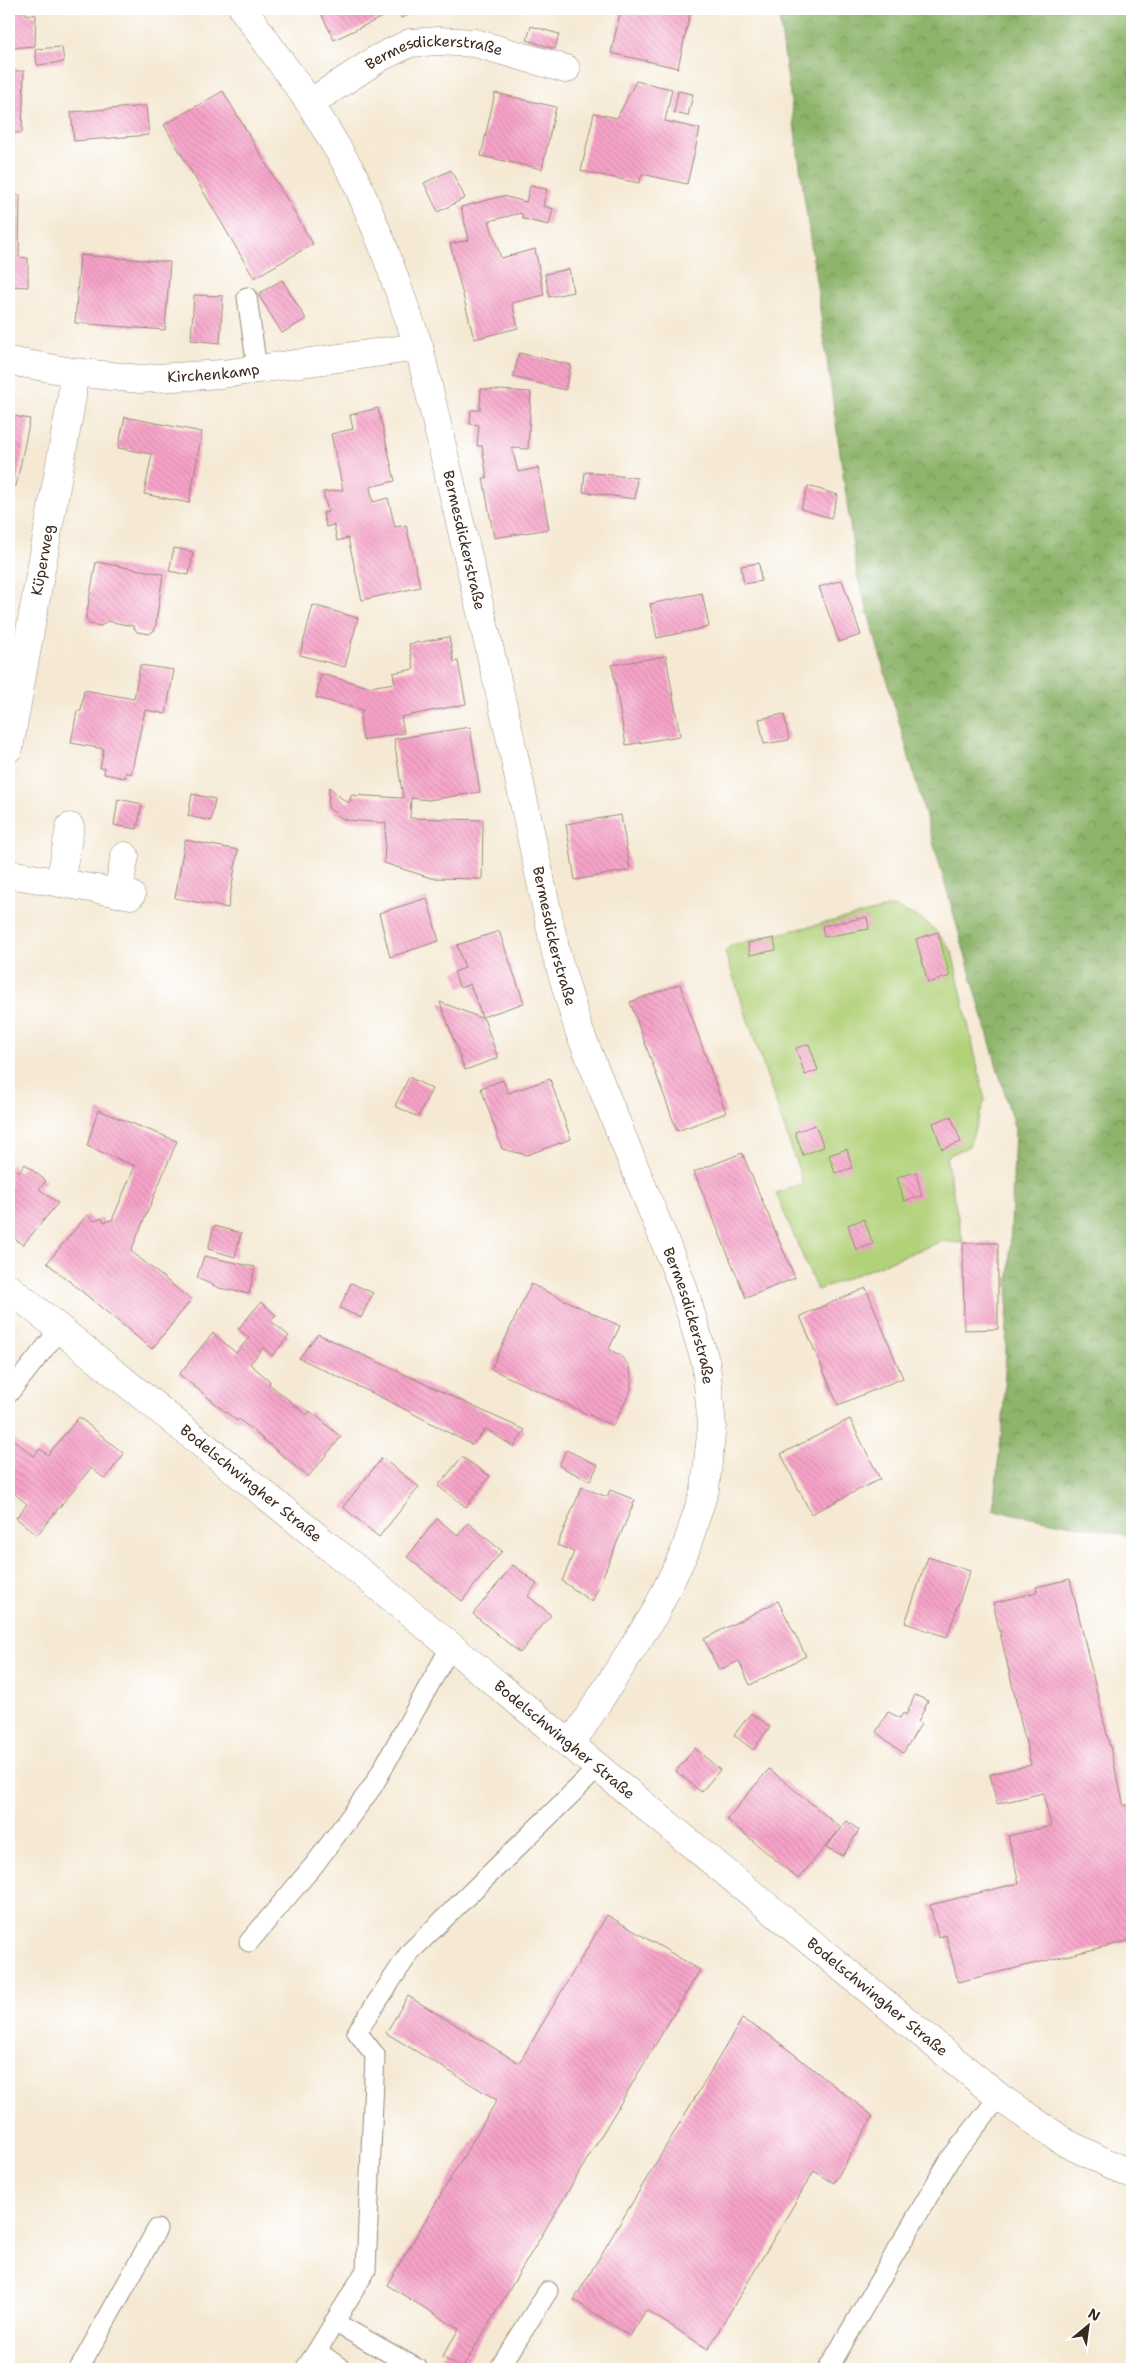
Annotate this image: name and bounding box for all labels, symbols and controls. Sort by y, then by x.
street label: Bermesdickerstraße [361,31,505,74]
street label: Kirchenkamp [167,359,261,387]
street label: Bermesdickerstraße [438,468,490,612]
street label: Küperweg [27,523,59,597]
street label: Bermesdickerstraße [528,865,581,1008]
street label: Bermesdickerstraße [658,1244,718,1385]
street label: Bodelschwingher Straße [176,1420,326,1547]
street label: Bodelschwingher Straße [490,1676,639,1804]
street label: Bodelschwingher Straße [803,1933,952,2061]
north arrow [1064,2300,1114,2350]
text: N [1085,2304,1104,2325]

